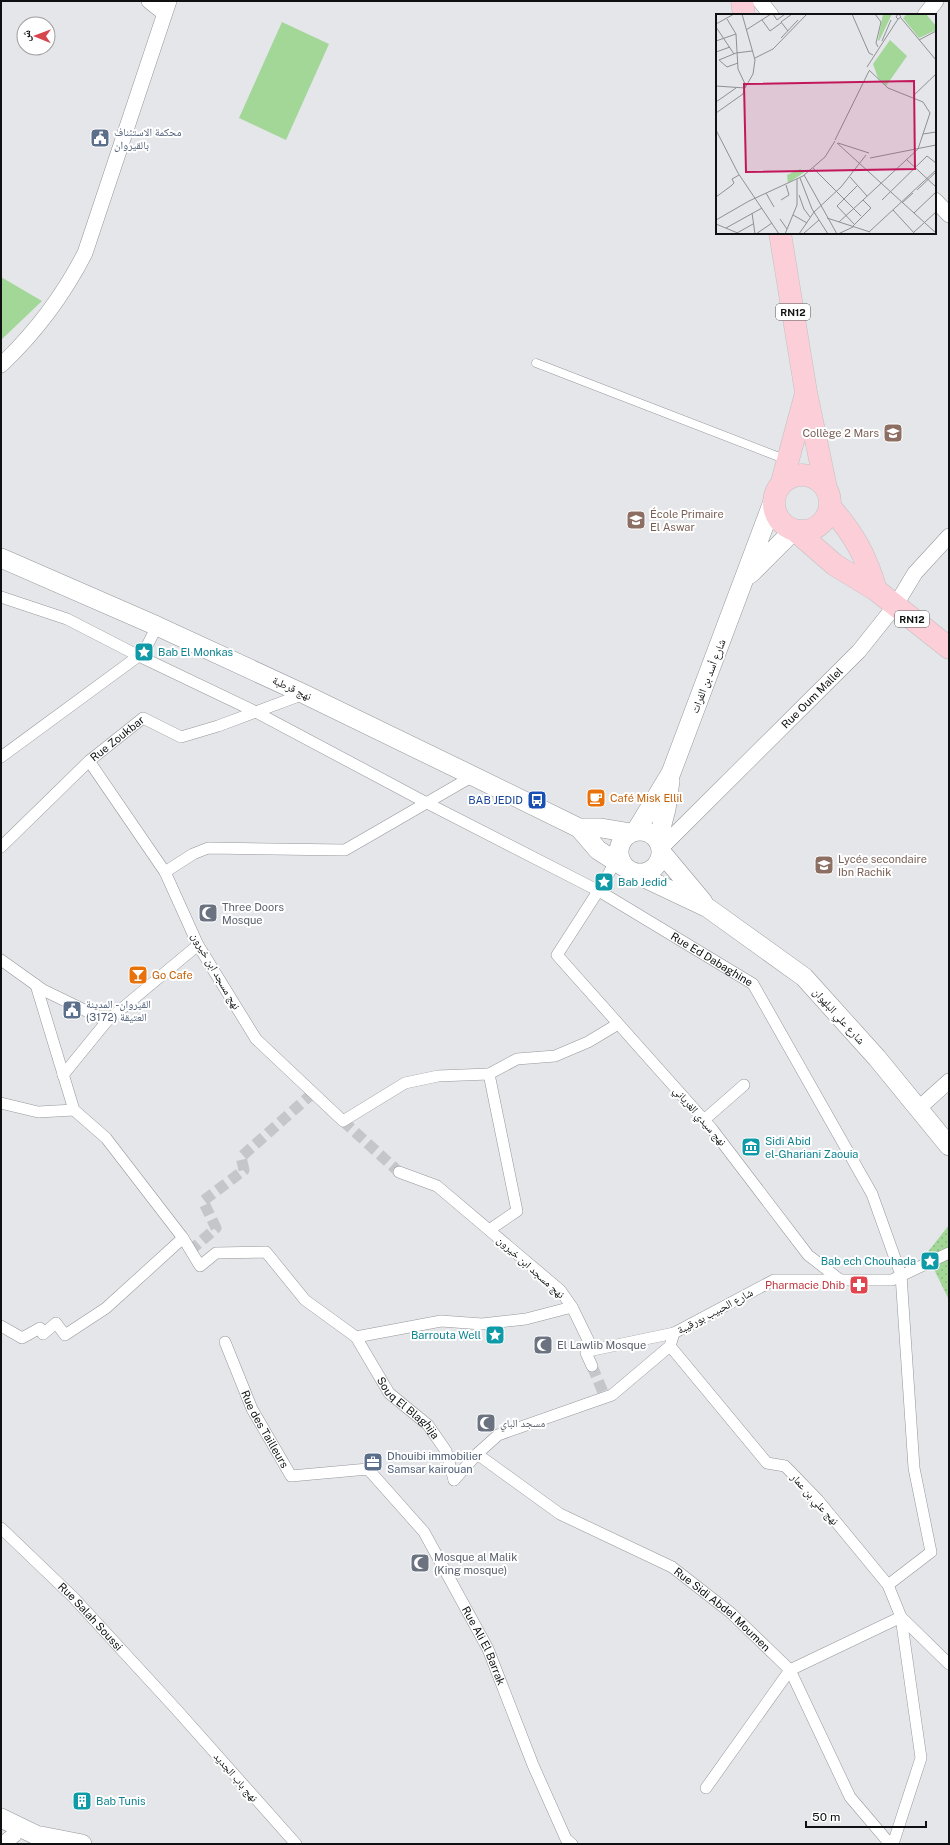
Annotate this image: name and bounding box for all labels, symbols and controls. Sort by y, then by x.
inset map [716,14,936,234]
north arrow [16,16,56,56]
text: ش [20,30,34,42]
place label: محكمة الاستئناف بالقيروان [114,126,182,152]
public building icon: محكمة الاستئناف بالقيروان [89,127,111,149]
road number: RN12 [776,304,810,320]
school or university icon: Collège 2 Mars [882,422,904,444]
place label: Collège 2 Mars [802,427,879,439]
place label: École Primaire El Aswar [650,507,724,533]
school or university icon: École Primaire El Aswar [625,509,647,531]
road number: RN12 [895,611,929,627]
street label: شارع أسد بن الفرات [688,637,729,715]
place icon: Bab El Monkas [133,641,155,663]
place label: Bab El Monkas [158,646,234,658]
street label: Rue Oum Mallel [779,665,845,731]
street label: نهج قرطبة [270,674,313,703]
street label: Rue Zoukbar [88,714,146,764]
cafe icon: Café Misk Ellil [585,787,607,809]
bus stop icon: BAB JEDID [526,789,548,811]
place label: Café Misk Ellil [610,792,683,804]
place label: BAB JEDID [468,794,523,806]
place label: Lycée secondaire Ibn Rachik [838,853,927,878]
school or university icon: Lycée secondaire Ibn Rachik [813,854,835,876]
place icon: Bab Jedid [593,871,615,893]
place label: Bab Jedid [618,876,667,888]
place label: Three Doors Mosque [222,901,284,926]
mosque icon: Three Doors Mosque [197,902,219,924]
street label: Rue Ed Dabaghine [669,930,755,988]
street label: نهج مسجد ابن خيرون [188,931,243,1012]
bar icon: Go Cafe [127,964,149,986]
place label: Go Cafe [152,969,193,981]
street label: شارع علي البلهوان [809,985,867,1048]
place label: القيروان - المدينة العتيقة (3172) [86,998,151,1023]
public building icon: القيروان - المدينة العتيقة (3172) [61,999,83,1021]
street label: نهج سيدي الغرياني [669,1084,729,1150]
place label: Sidi Abid el-Ghariani Zaouia [765,1135,858,1160]
museum icon: Sidi Abid el-Ghariani Zaouia [740,1136,762,1158]
street label: نهج مسجد ابن خيرون [494,1234,567,1301]
place icon: Bab ech Chouhada [919,1250,941,1272]
place label: Bab ech Chouhada [821,1255,916,1267]
pharmacy icon: Pharmacie Dhib [848,1274,870,1296]
place label: Pharmacie Dhib [765,1279,845,1291]
street label: شارع الحبيب بورقيبة [675,1286,755,1337]
place icon: Barrouta Well [484,1324,506,1346]
place label: Barrouta Well [411,1329,481,1341]
mosque icon: El Lawlib Mosque [532,1334,554,1356]
place label: El Lawlib Mosque [557,1339,646,1351]
street label: Souq El Blaghija [375,1375,442,1441]
street label: Rue des Tailleurs [239,1388,291,1471]
mosque icon: مسجد الباي [475,1412,497,1434]
place label: مسجد الباي [500,1417,545,1432]
place label: Dhouibi immobilier Samsar kairouan [387,1450,482,1475]
office icon: Dhouibi immobilier Samsar kairouan [362,1451,384,1473]
street label: نهج علي بن عمار [786,1470,841,1529]
place label: Mosque al Malik (King mosque) [434,1551,517,1576]
mosque icon: Mosque al Malik (King mosque) [409,1552,431,1574]
street label: Rue Sidi Abdel Moumen [672,1565,773,1654]
street label: Rue Salah Soussi [56,1580,125,1653]
street label: Rue Ali El Barrak [460,1604,507,1687]
street label: نهج باب الجديد [211,1750,260,1804]
building icon: Bab Tunis [71,1790,93,1812]
place label: Bab Tunis [96,1795,146,1807]
scale bar [806,1803,926,1829]
text: 50 m [812,1810,840,1824]

